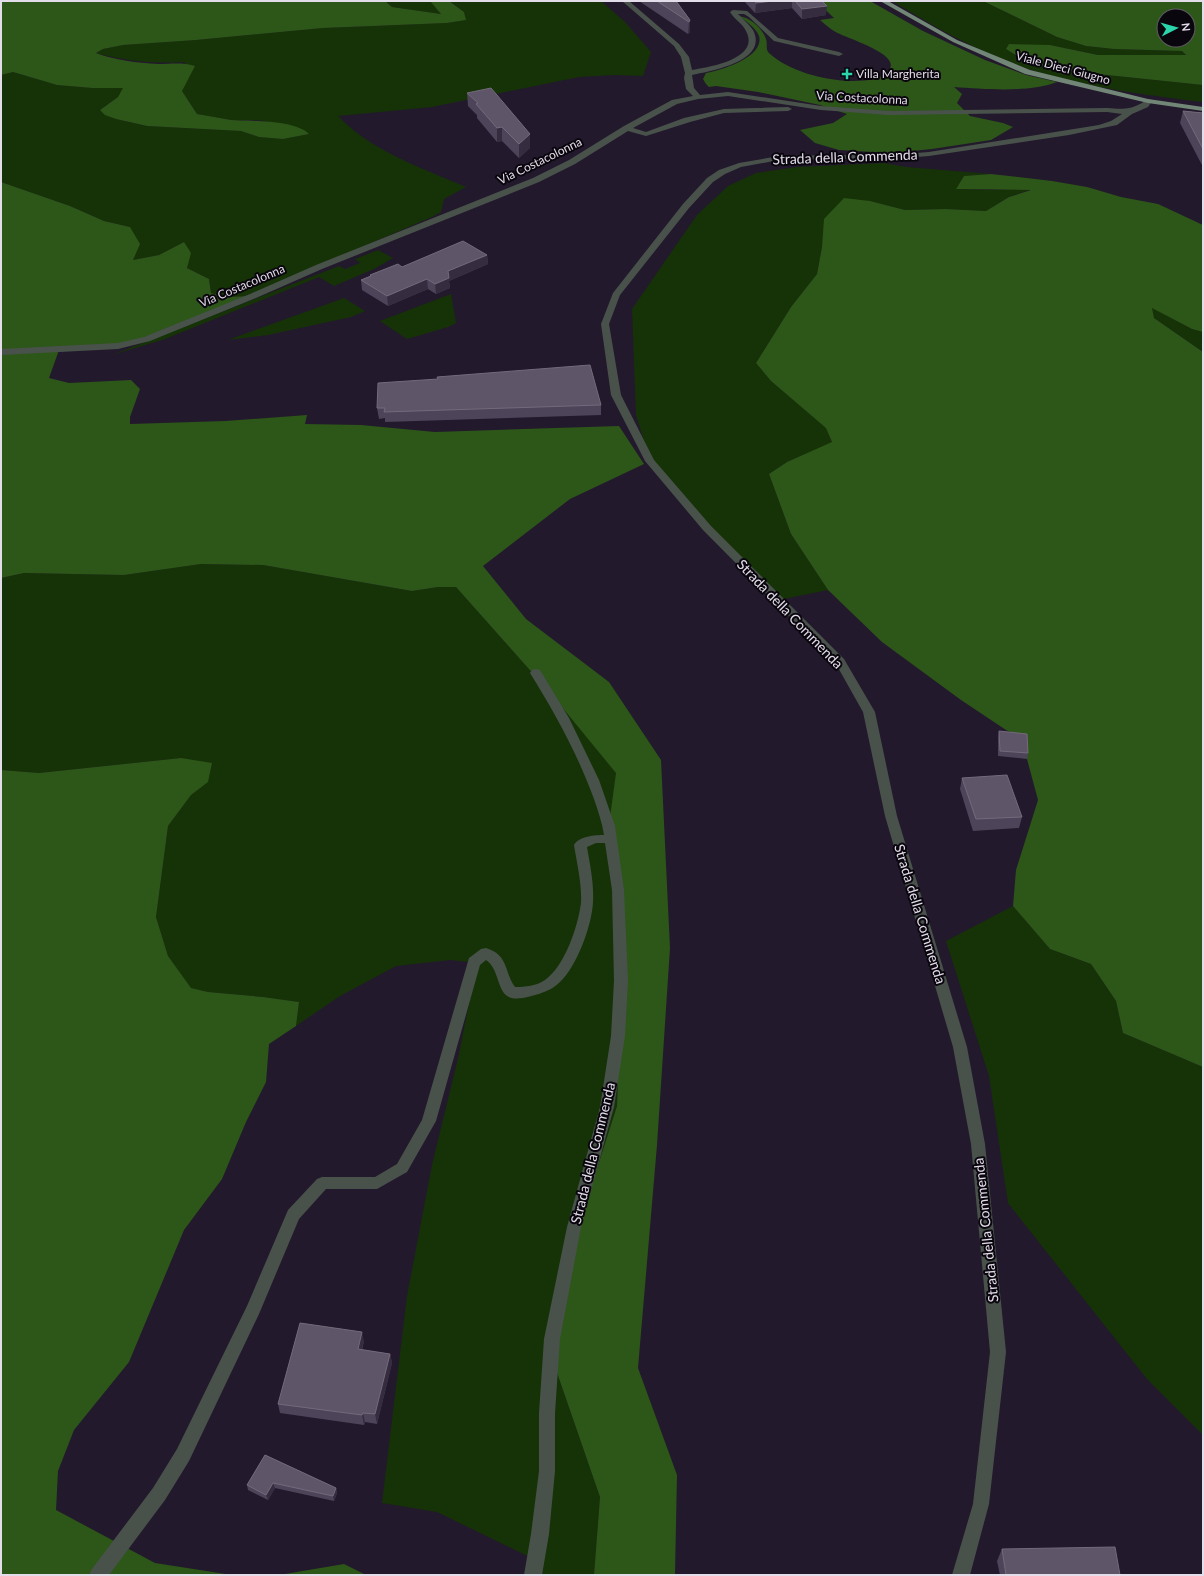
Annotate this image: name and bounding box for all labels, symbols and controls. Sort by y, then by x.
north arrow [1156,8,1196,48]
text: N [1180,22,1193,32]
street label: Viale Dieci Giugno [1014,48,1112,87]
place label: Villa Margherita [856,66,940,81]
marker: Villa Margherita [841,68,853,80]
street label: Via Costacolonna [816,88,908,107]
street label: Via Costacolonna [495,134,584,187]
street label: Strada della Commenda [772,145,918,168]
street label: Via Costacolonna [197,261,287,310]
street label: Strada della Commenda [734,556,847,672]
street label: Strada della Commenda [891,842,950,986]
street label: Strada della Commenda [567,1080,618,1225]
street label: Strada della Commenda [969,1157,1002,1303]

